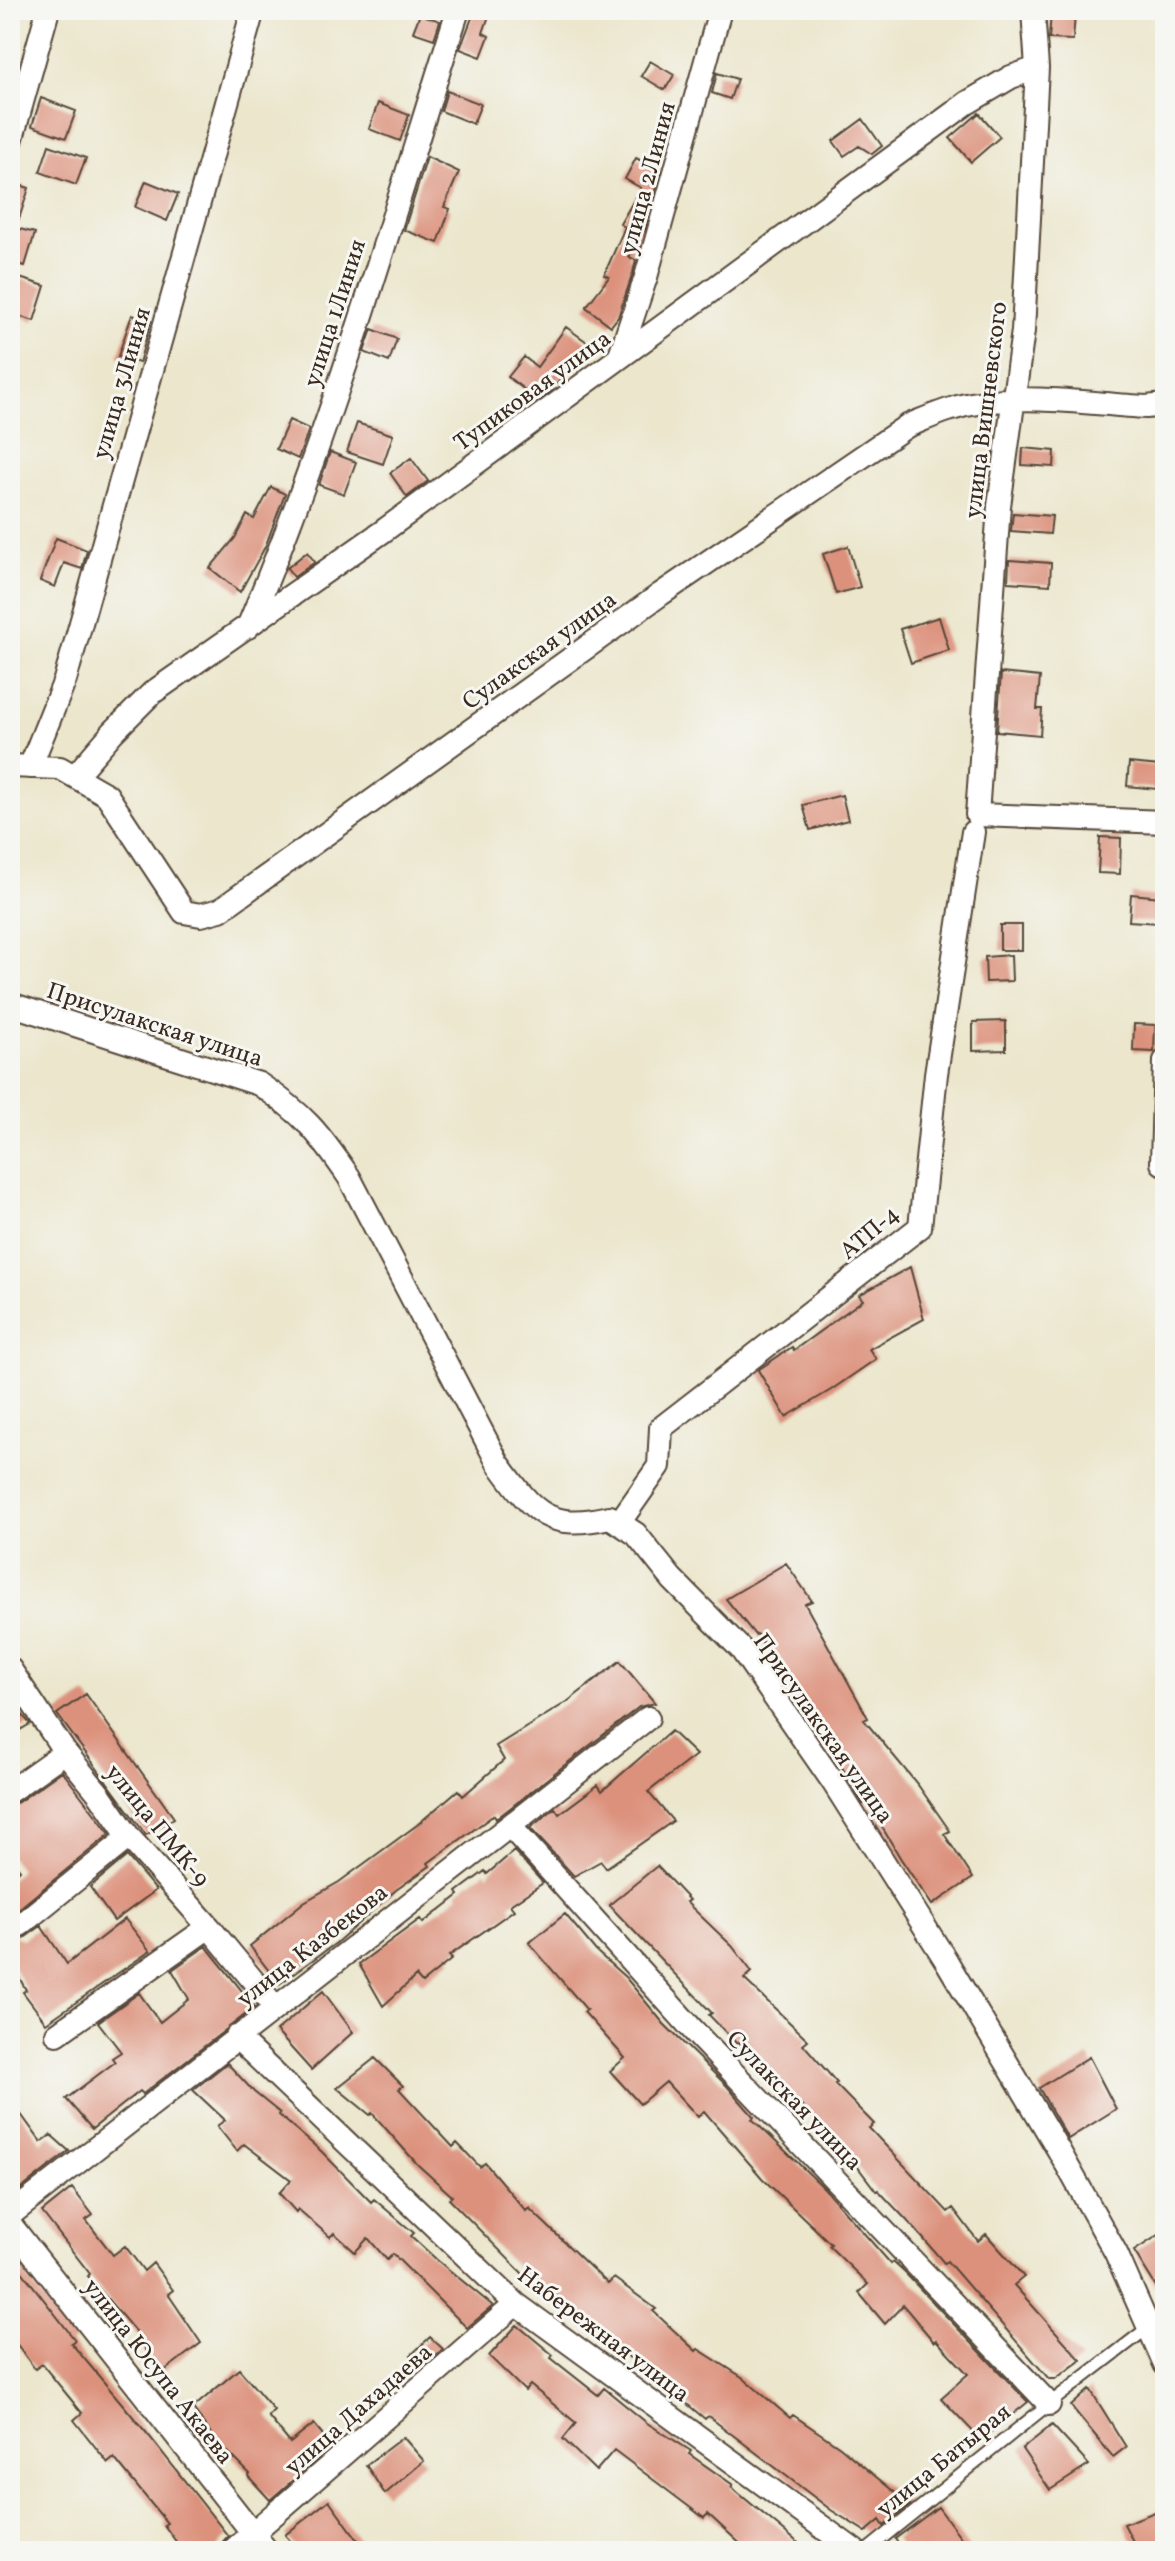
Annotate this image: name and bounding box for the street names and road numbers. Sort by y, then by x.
street label: улица 2Линия [612,98,686,259]
street label: улица 1Линия [296,235,376,392]
street label: улица Вишневского [957,300,1017,521]
street label: улица 3Линия [85,304,161,463]
street label: Тупиковая улица [447,323,619,460]
street label: Сулакская улица [456,584,624,719]
street label: Присулакская улица [42,975,267,1077]
street label: АТП-4 [833,1198,908,1269]
street label: Присулакская улица [744,1627,901,1831]
street label: улица ПМК-9 [96,1758,217,1895]
street label: улица Казбекова [230,1877,396,2016]
street label: Сулакская улица [718,2024,869,2179]
street label: Набережная улица [509,2259,696,2412]
street label: улица Юсупа Акаева [74,2272,241,2472]
street label: улица Дахадаева [278,2337,441,2484]
street label: улица Батырая [870,2397,1019,2527]

